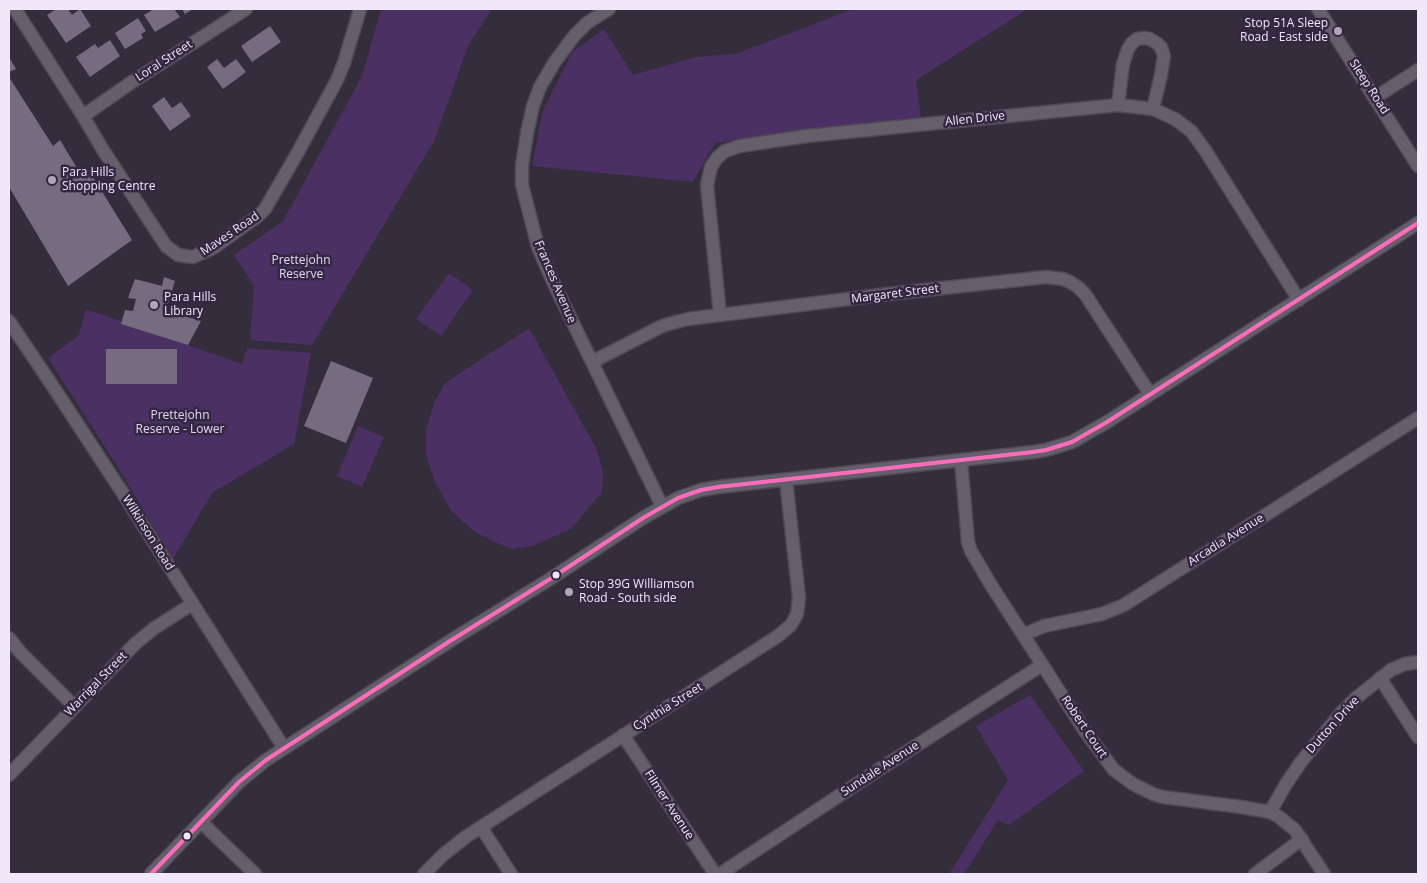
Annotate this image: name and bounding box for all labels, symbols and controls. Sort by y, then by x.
place label: Stop 51A Sleep Road - East side [1240,17,1328,45]
marker: Stop 51A Sleep Road - East side [1332,25,1344,37]
street label: Loral Street [133,37,195,85]
street label: Sleep Road [1346,57,1392,117]
street label: Allen Drive [944,109,1006,129]
place label: Para Hills Shopping Centre [62,166,155,194]
marker: Para Hills Shopping Centre [46,174,58,186]
street label: Maves Road [198,209,262,259]
street label: Frances Avenue [531,239,579,325]
park label: Prettejohn Reserve [271,254,331,282]
street label: Margaret Street [850,281,940,307]
place label: Para Hills Library [164,291,216,319]
marker: Para Hills Library [148,299,160,311]
park label: Prettejohn Reserve - Lower [136,409,224,437]
street label: Wilkinson Road [119,493,177,573]
street label: Arcadia Avenue [1185,511,1267,569]
unlabelled marker [551,570,561,580]
place label: Stop 39G Williamson Road - South side [579,578,694,606]
marker: Stop 39G Williamson Road - South side [563,586,575,598]
street label: Warrigal Street [62,649,130,719]
street label: Cynthia Street [631,680,705,734]
street label: Robert Court [1058,693,1110,761]
street label: Dutton Drive [1304,694,1362,756]
street label: Sundale Avenue [838,738,922,800]
street label: Filmer Avenue [641,768,697,842]
unlabelled marker [182,831,192,841]

